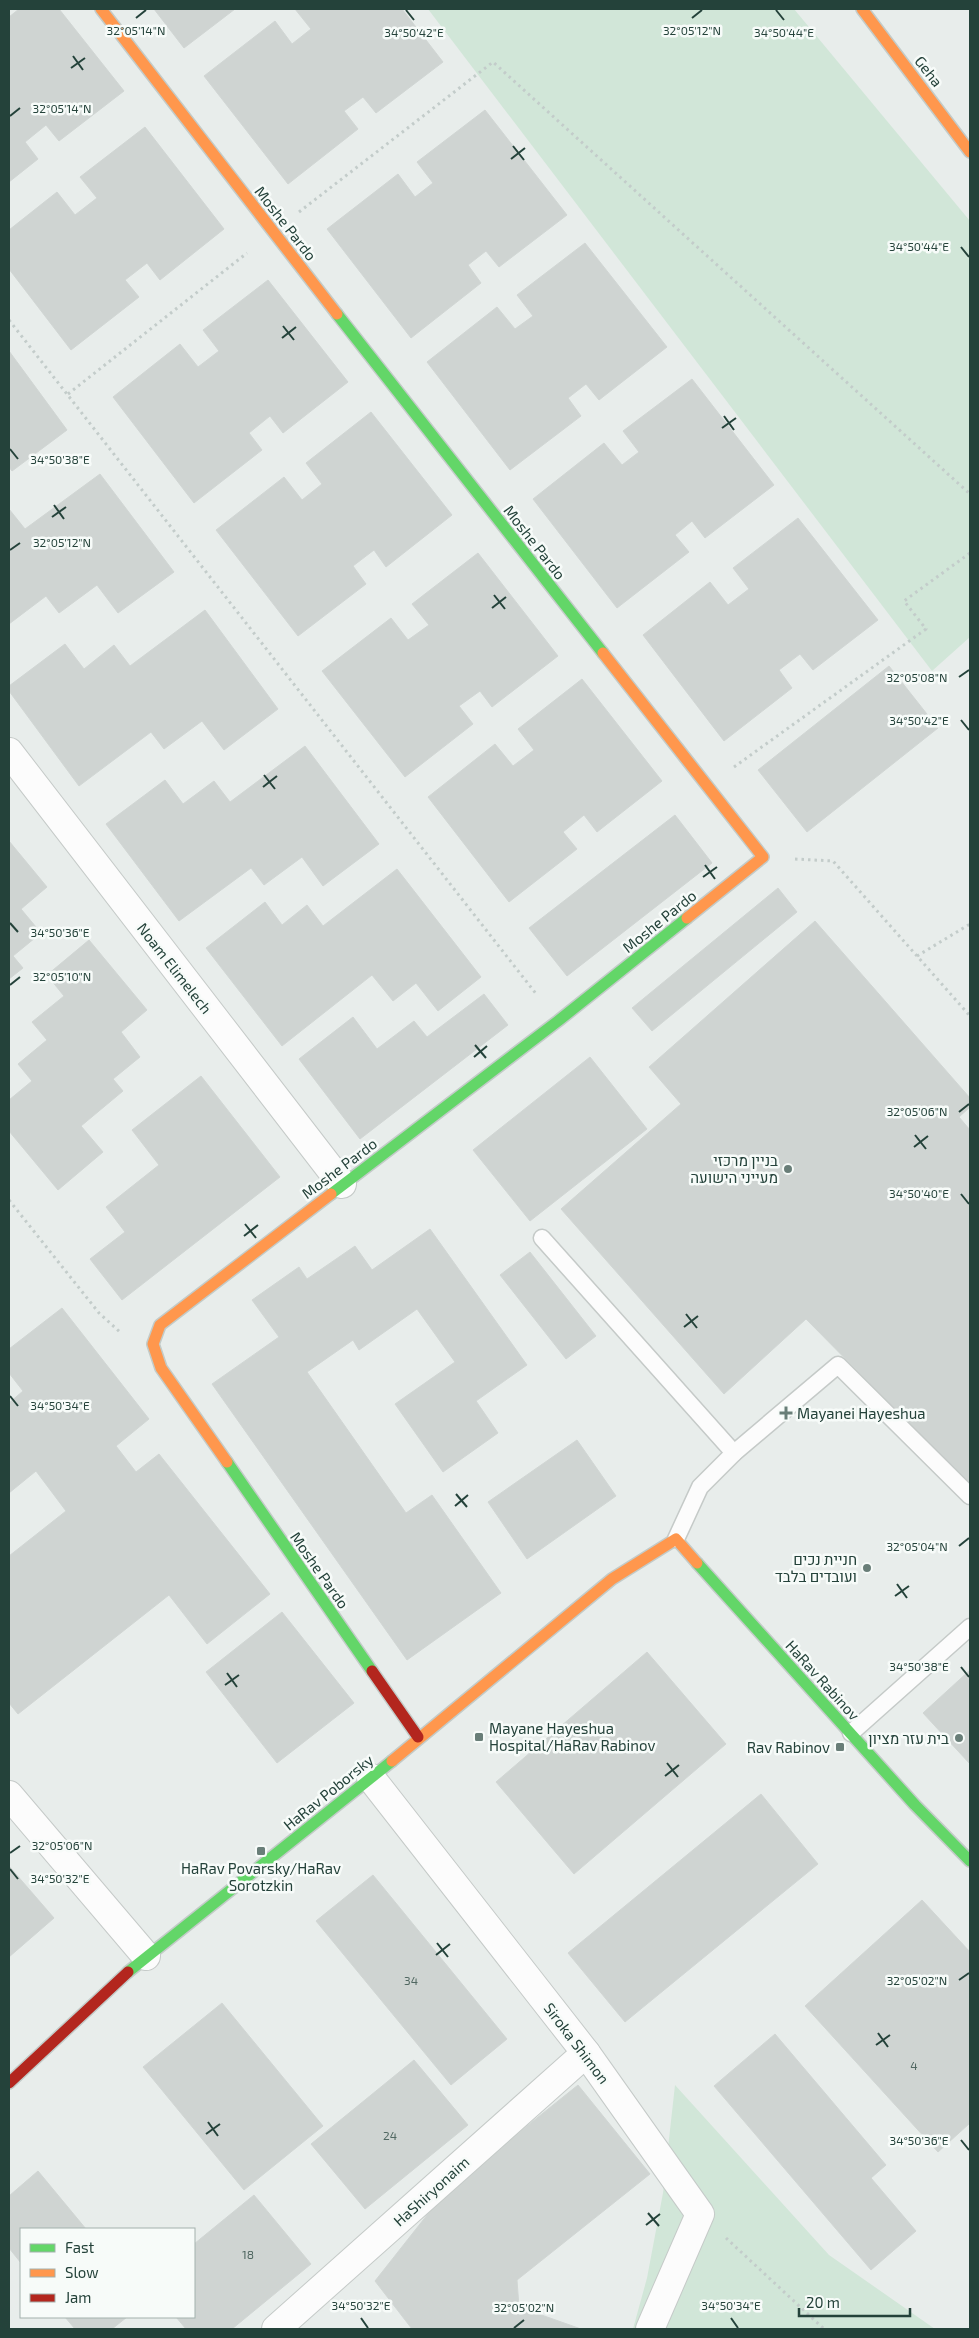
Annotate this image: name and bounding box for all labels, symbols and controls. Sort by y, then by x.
text: 32°05'14"N [107,23,165,37]
text: 32°05'12"N [663,23,721,37]
text: 34°50'42"E [384,25,444,39]
text: 34°50'44"E [754,25,814,39]
street label: Geha [911,52,947,90]
text: 32°05'14"N [33,101,91,115]
street label: Moshe Pardo [251,182,321,264]
text: 34°50'44"E [889,239,949,253]
text: 34°50'38"E [30,452,90,466]
street label: Moshe Pardo [500,501,570,583]
text: 32°05'12"N [33,535,91,549]
text: 32°05'08"N [886,670,948,684]
text: 34°50'42"E [889,713,949,727]
street label: Moshe Pardo [619,886,699,956]
street label: Noam Elimelech [134,919,216,1017]
text: 34°50'36"E [30,925,90,939]
text: 32°05'10"N [33,969,91,983]
text: 32°05'06"N [887,1104,947,1118]
street label: Moshe Pardo [298,1134,380,1202]
place label: בניין מרכזי מעייני הישועה [690,1151,778,1186]
marker: בניין מרכזי מעייני הישועה [782,1163,794,1175]
text: 34°50'40"E [889,1186,949,1200]
text: 34°50'34"E [30,1398,90,1412]
place label: Mayanei Hayeshua [797,1404,926,1422]
marker: Mayanei Hayeshua [779,1406,793,1420]
street label: Moshe Pardo [287,1528,353,1612]
text: 32°05'04"N [886,1539,948,1553]
place label: חניית נכים ועובדים בלבד [775,1550,857,1585]
marker: חניית נכים ועובדים בלבד [861,1562,873,1574]
street label: HaRav Rabinov [782,1636,864,1724]
text: 34°50'38"E [889,1659,949,1673]
place label: Mayane Hayeshua Hospital/HaRav Rabinov [489,1719,655,1754]
place label: בית עזר מציון [868,1729,949,1747]
marker: Mayane Hayeshua Hospital/HaRav Rabinov [473,1731,485,1743]
marker: בית עזר מציון [953,1732,965,1744]
place label: Rav Rabinov [747,1738,830,1756]
marker: Rav Rabinov [834,1741,846,1753]
street label: HaRav Poborsky [279,1750,377,1834]
text: 32°05'06"N [32,1838,92,1852]
marker: HaRav Povarsky/HaRav Sorotzkin [255,1845,267,1857]
place label: HaRav Povarsky/HaRav Sorotzkin [181,1859,341,1894]
text: 34°50'32"E [31,1871,90,1885]
house number: 34 [404,1973,418,1987]
text: 32°05'02"N [887,1973,947,1987]
street label: Siroka Shimon [541,1999,613,2087]
house number: 4 [910,2058,918,2072]
house number: 24 [383,2128,397,2142]
text: 34°50'36"E [889,2133,949,2147]
street label: HaShiryonaim [390,2152,472,2230]
legend [20,2228,195,2318]
text: Fast [65,2238,95,2256]
house number: 18 [242,2247,254,2261]
text: Slow [65,2263,99,2281]
scale bar [799,2286,910,2318]
text: Jam [65,2288,91,2306]
text: 20 m [806,2293,840,2311]
text: 34°50'32"E [332,2298,391,2312]
text: 34°50'34"E [701,2298,761,2312]
text: 32°05'02"N [494,2300,554,2314]

